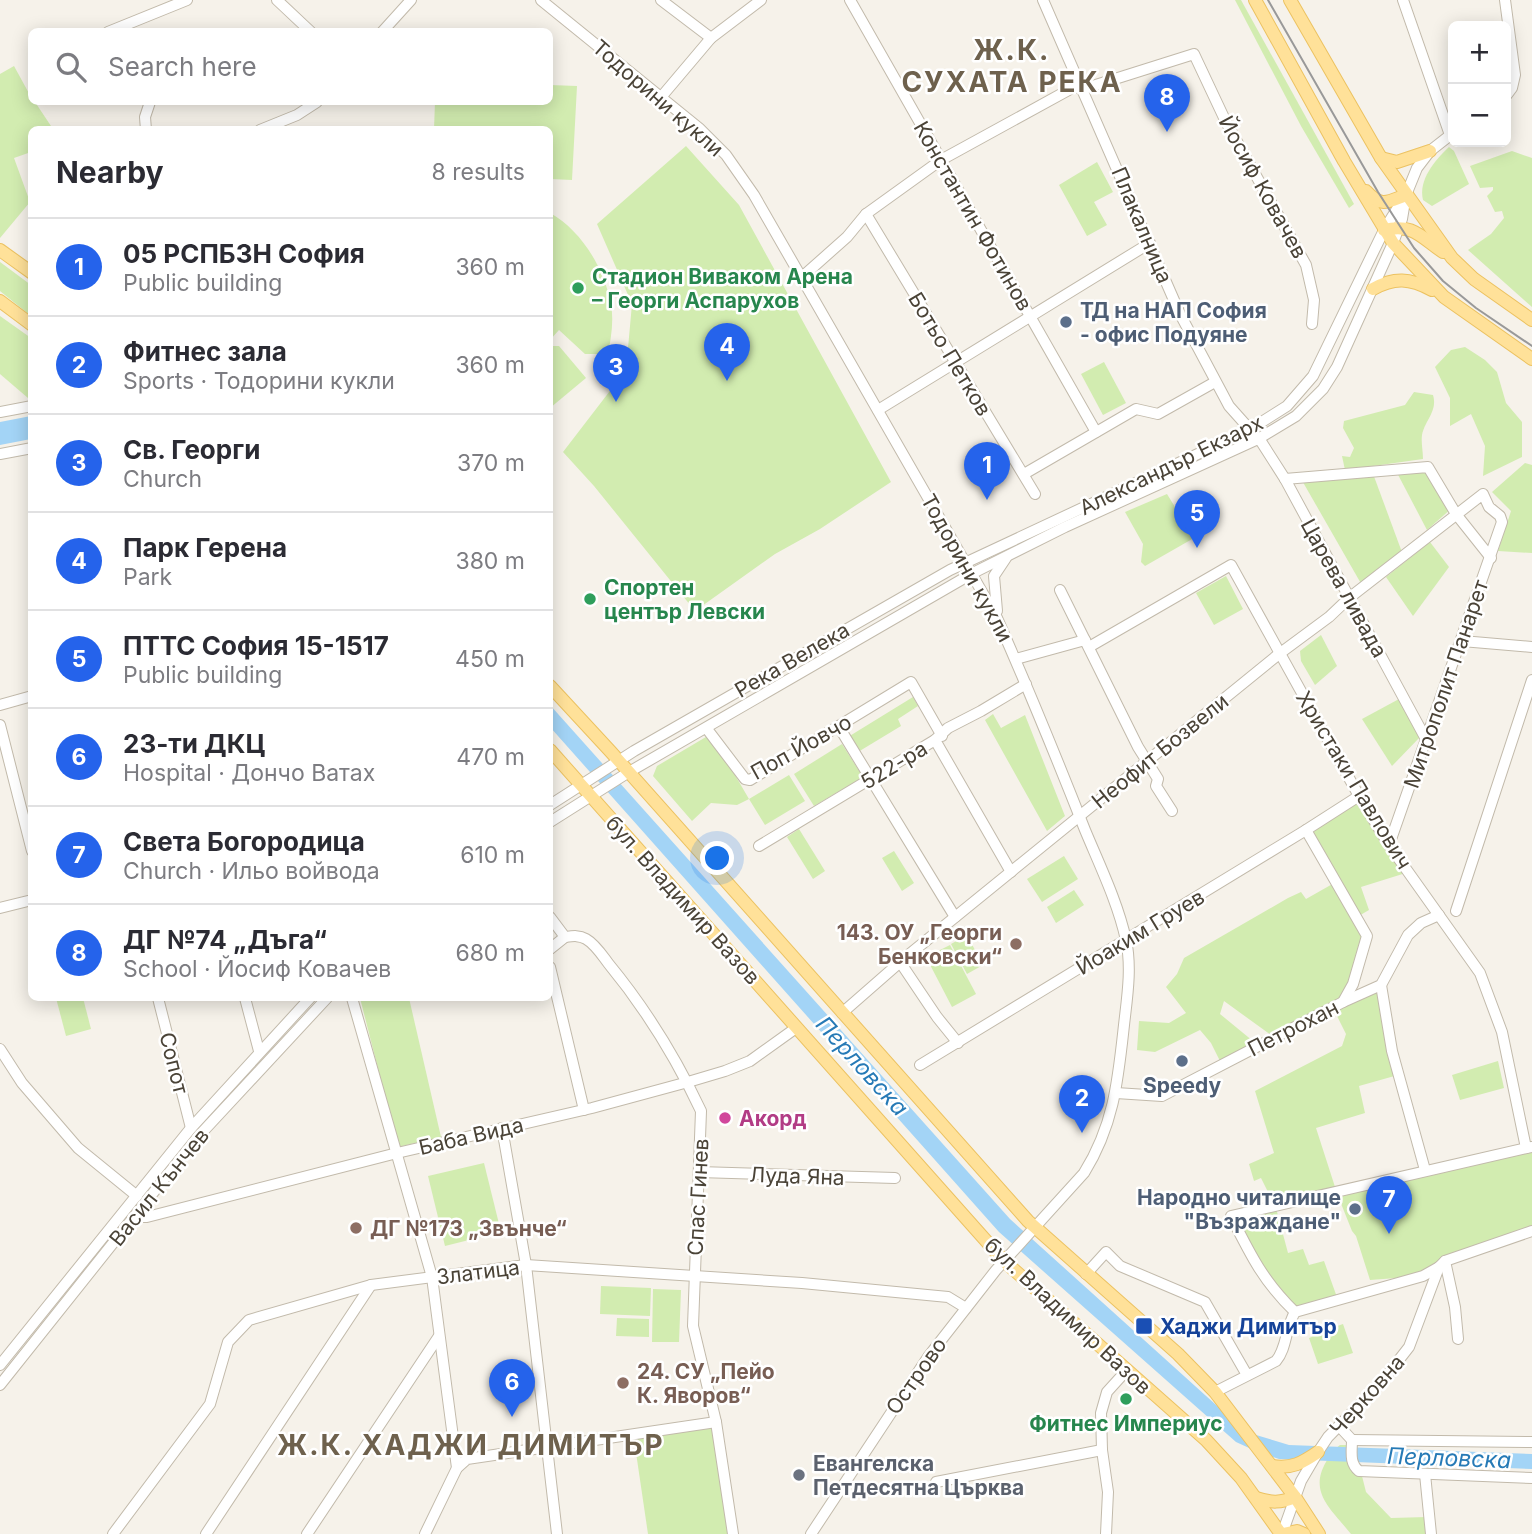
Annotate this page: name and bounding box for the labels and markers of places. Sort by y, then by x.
pin: 8 [1144,74,1190,132]
place label: Стадион Виваком Арена – Георги Аспарухов [592,264,853,313]
marker: Стадион Виваком Арена – Георги Аспарухов [570,280,586,296]
place label: ТД на НАП София - офис Подуяне [1080,298,1267,347]
marker: ТД на НАП София - офис Подуяне [1058,314,1074,330]
pin: 4 [704,323,750,381]
pin: 3 [593,344,639,402]
pin: 1 [964,442,1010,500]
pin: 5 [1174,490,1220,548]
place label: Спортен център Левски [604,575,765,624]
marker: Спортен център Левски [582,591,598,607]
place label: 143. ОУ „Георги Бенковски“ [837,920,1002,969]
marker: 143. ОУ „Георги Бенковски“ [1008,936,1024,952]
marker: Speedy [1174,1053,1190,1069]
place label: Speedy [1143,1073,1221,1098]
pin: 2 [1059,1075,1105,1133]
place label: Акорд [739,1106,807,1131]
marker: Акорд [717,1110,733,1126]
pin: 7 [1366,1176,1412,1234]
place label: Народно читалище "Възраждане" [1137,1185,1341,1234]
marker: Народно читалище "Възраждане" [1347,1201,1363,1217]
place label: ДГ №173 „Звънче“ [370,1216,567,1241]
marker: ДГ №173 „Звънче“ [348,1220,364,1236]
place label: Хаджи Димитър [1160,1314,1337,1339]
marker: Хаджи Димитър [1134,1316,1154,1336]
pin: 6 [489,1359,535,1417]
place label: 24. СУ „Пейо К. Яворов“ [637,1359,775,1408]
marker: 24. СУ „Пейо К. Яворов“ [615,1375,631,1391]
marker: Фитнес Империус [1118,1391,1134,1407]
place label: Фитнес Империус [1029,1411,1223,1436]
place label: Евангелска Петдесятна Църква [813,1451,1024,1500]
marker: Евангелска Петдесятна Църква [791,1467,807,1483]

